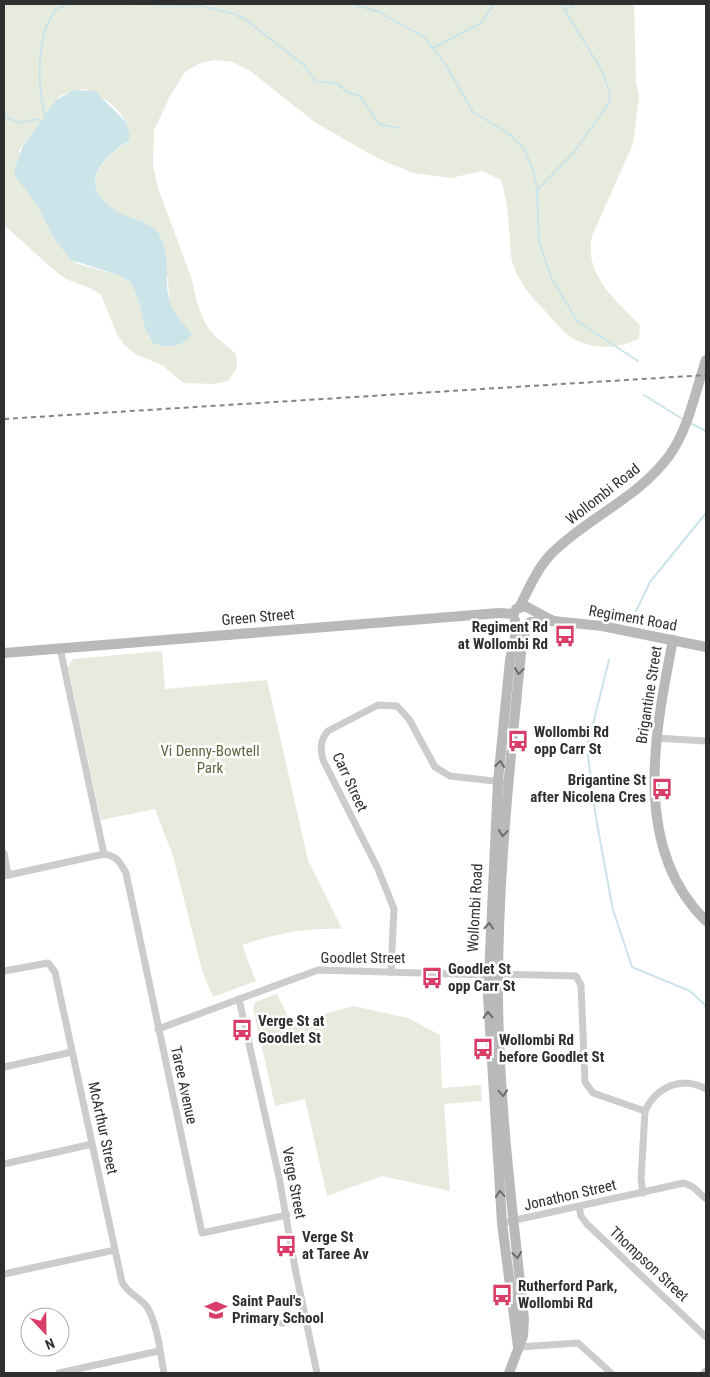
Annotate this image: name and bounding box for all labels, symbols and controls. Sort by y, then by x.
street label: Wollombi Road [562,460,644,528]
street label: Regiment Road [587,601,679,635]
street label: Green Street [221,605,295,629]
place label: Regiment Rd at Wollombi Rd [458,618,548,653]
bus stop icon: Regiment Rd at Wollombi Rd [552,623,578,649]
street label: Brigantine Street [632,645,666,745]
one-way arrow [514,668,525,676]
place label: Wollombi Rd opp Carr St [534,723,609,758]
bus stop icon: Wollombi Rd opp Carr St [505,728,531,754]
park label: Vi Denny-Bowtell Park [160,742,260,777]
street label: Carr Street [328,749,372,815]
one-way arrow [494,759,505,767]
place label: Brigantine St after Nicolena Cres [530,771,646,806]
bus stop icon: Brigantine St after Nicolena Cres [649,776,675,802]
one-way arrow [498,829,509,837]
street label: Wollombi Road [464,863,486,953]
one-way arrow [484,922,495,930]
street label: Goodlet Street [321,949,405,967]
place label: Goodlet St opp Carr St [448,960,516,995]
bus stop icon: Goodlet St opp Carr St [419,965,445,991]
one-way arrow [483,1010,494,1018]
place label: Verge St at Goodlet St [258,1012,325,1047]
bus stop icon: Verge St at Goodlet St [229,1017,255,1043]
place label: Wollombi Rd before Goodlet St [499,1031,605,1066]
bus stop icon: Wollombi Rd before Goodlet St [470,1036,496,1062]
street label: Taree Avenue [167,1044,201,1126]
street label: McArthur Street [84,1080,122,1176]
one-way arrow [498,1089,509,1097]
street label: Verge Street [278,1146,310,1220]
street label: Jonathon Street [522,1176,618,1214]
one-way arrow [495,1190,506,1198]
street label: Thompson Street [606,1223,692,1305]
place label: Verge St at Taree Av [302,1228,369,1263]
bus stop icon: Verge St at Taree Av [273,1233,299,1259]
one-way arrow [511,1251,522,1259]
place label: Rutherford Park, Wollombi Rd [518,1277,617,1312]
bus stop icon: Rutherford Park, Wollombi Rd [489,1282,515,1308]
place label: Saint Paul's Primary School [232,1292,324,1327]
school or university icon: Saint Paul's Primary School [203,1297,229,1323]
north arrow [20,1307,70,1357]
text: N [43,1335,57,1353]

